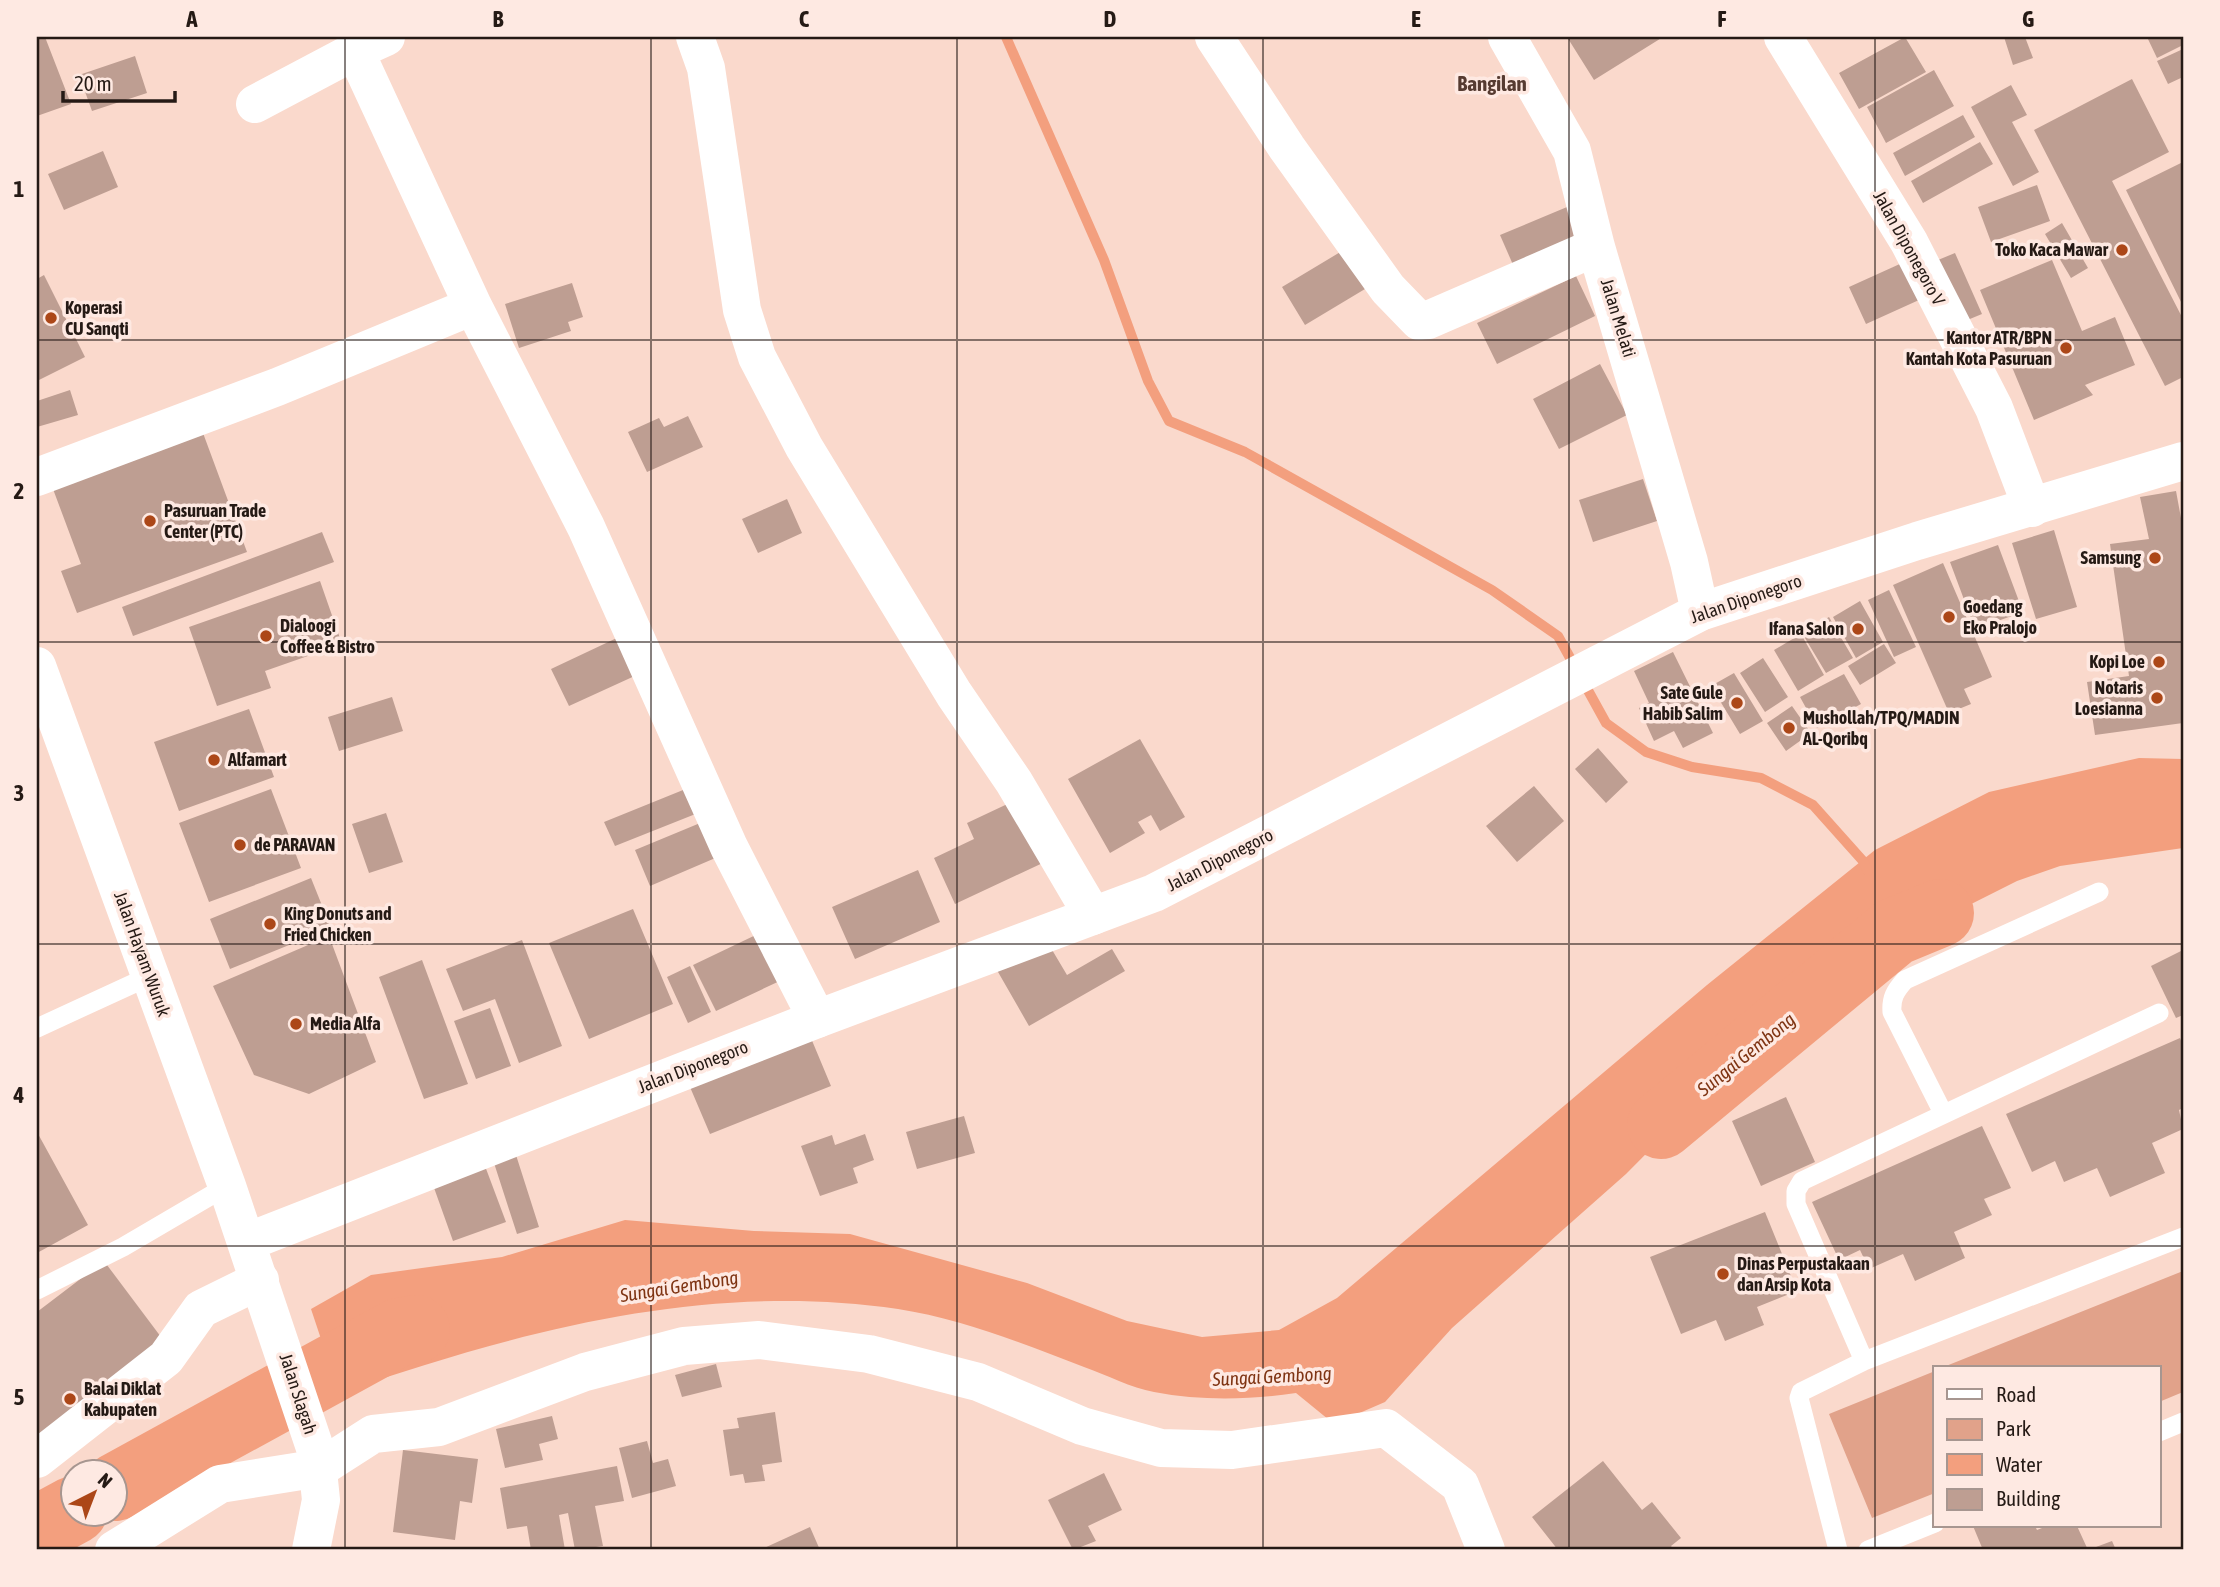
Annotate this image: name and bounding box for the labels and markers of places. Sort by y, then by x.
place label: Toko Kaca Mawar [1995,239,2109,260]
marker: Toko Kaca Mawar [2114,242,2130,258]
place label: Koperasi CU Sanqti [65,297,129,339]
marker: Koperasi CU Sanqti [43,310,59,326]
place label: Kantor ATR/BPN Kantah Kota Pasuruan [1906,327,2052,369]
marker: Kantor ATR/BPN Kantah Kota Pasuruan [2058,340,2074,356]
place label: Pasuruan Trade Center (PTC) [164,500,266,542]
marker: Pasuruan Trade Center (PTC) [142,513,158,529]
place label: Samsung [2081,547,2141,568]
marker: Samsung [2147,550,2163,566]
place label: Goedang Eko Pralojo [1963,596,2037,638]
marker: Goedang Eko Pralojo [1941,609,1957,625]
place label: Dialoogi Coffee & Bistro [280,615,375,657]
place label: Ifana Salon [1769,618,1844,639]
marker: Ifana Salon [1850,621,1866,637]
marker: Dialoogi Coffee & Bistro [258,628,274,644]
place label: Kopi Loe [2089,651,2145,672]
marker: Kopi Loe [2151,654,2167,670]
place label: Notaris Loesianna [2075,677,2144,719]
place label: Sate Gule Habib Salim [1643,682,1723,724]
marker: Notaris Loesianna [2149,690,2165,706]
marker: Sate Gule Habib Salim [1729,695,1745,711]
place label: Mushollah/TPQ/MADIN AL-Qoribq [1802,707,1960,749]
marker: Mushollah/TPQ/MADIN AL-Qoribq [1781,720,1797,736]
place label: Alfamart [227,749,287,770]
marker: Alfamart [206,752,222,768]
place label: de PARAVAN [254,834,335,855]
marker: de PARAVAN [232,837,248,853]
place label: King Donuts and Fried Chicken [284,903,392,945]
marker: King Donuts and Fried Chicken [262,916,278,932]
place label: Media Alfa [310,1013,381,1034]
marker: Media Alfa [288,1016,304,1032]
place label: Dinas Perpustakaan dan Arsip Kota [1737,1253,1870,1295]
marker: Dinas Perpustakaan dan Arsip Kota [1715,1266,1731,1282]
place label: Balai Diklat Kabupaten [84,1378,162,1420]
marker: Balai Diklat Kabupaten [62,1391,78,1407]

